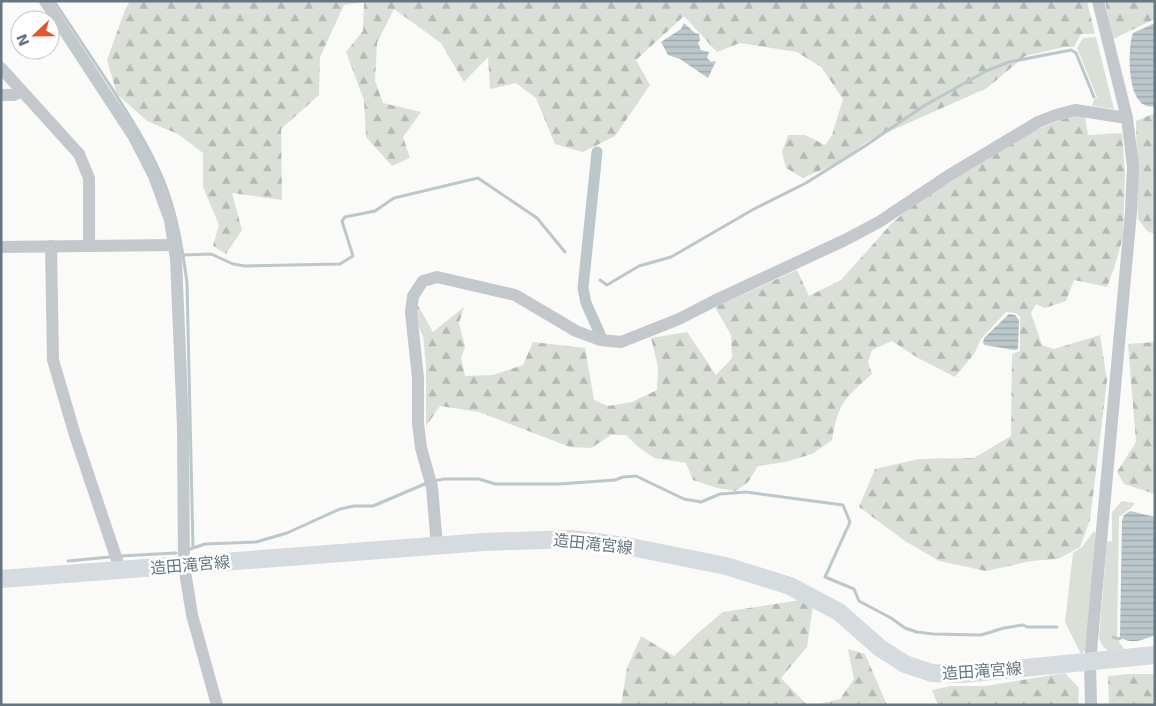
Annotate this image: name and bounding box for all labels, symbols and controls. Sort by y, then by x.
north arrow [10,10,60,60]
text: N [13,31,33,48]
street label: 造田滝宮線 [552,530,634,558]
street label: 造田滝宮線 [149,552,231,578]
street label: 造田滝宮線 [941,659,1023,683]

